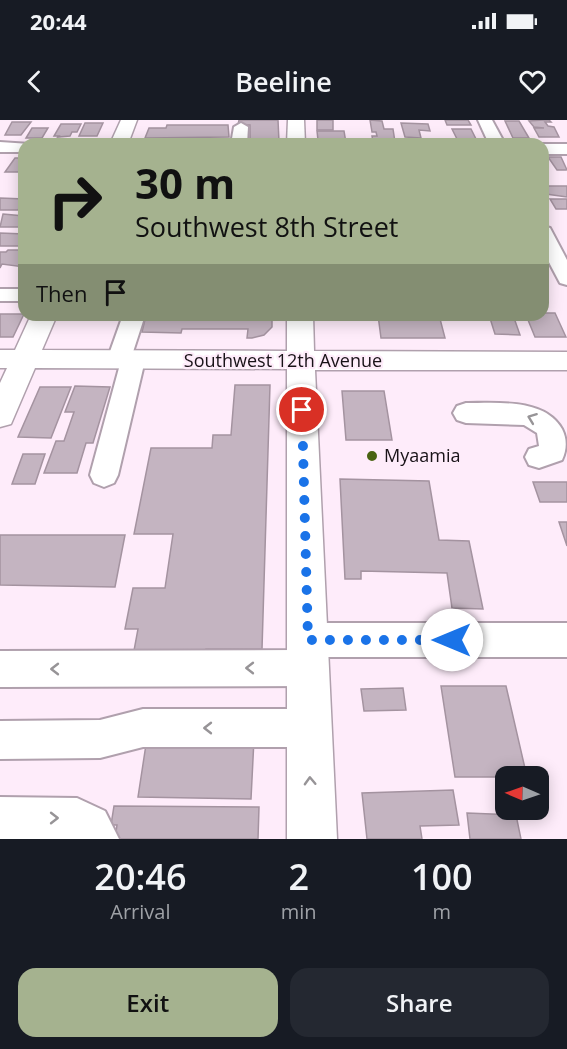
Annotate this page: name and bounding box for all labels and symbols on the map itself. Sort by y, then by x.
street label: Southwest 12th Avenue [184,348,382,372]
pin [276,384,327,435]
one-way arrow [528,413,538,426]
place label: Myaamia [384,443,460,467]
marker: Myaamia [365,449,379,463]
position arrow [420,608,484,672]
one-way arrow [246,662,255,674]
one-way arrow [51,663,60,675]
one-way arrow [204,722,213,734]
north arrow [495,766,549,820]
one-way arrow [304,776,317,785]
one-way arrow [50,812,59,824]

